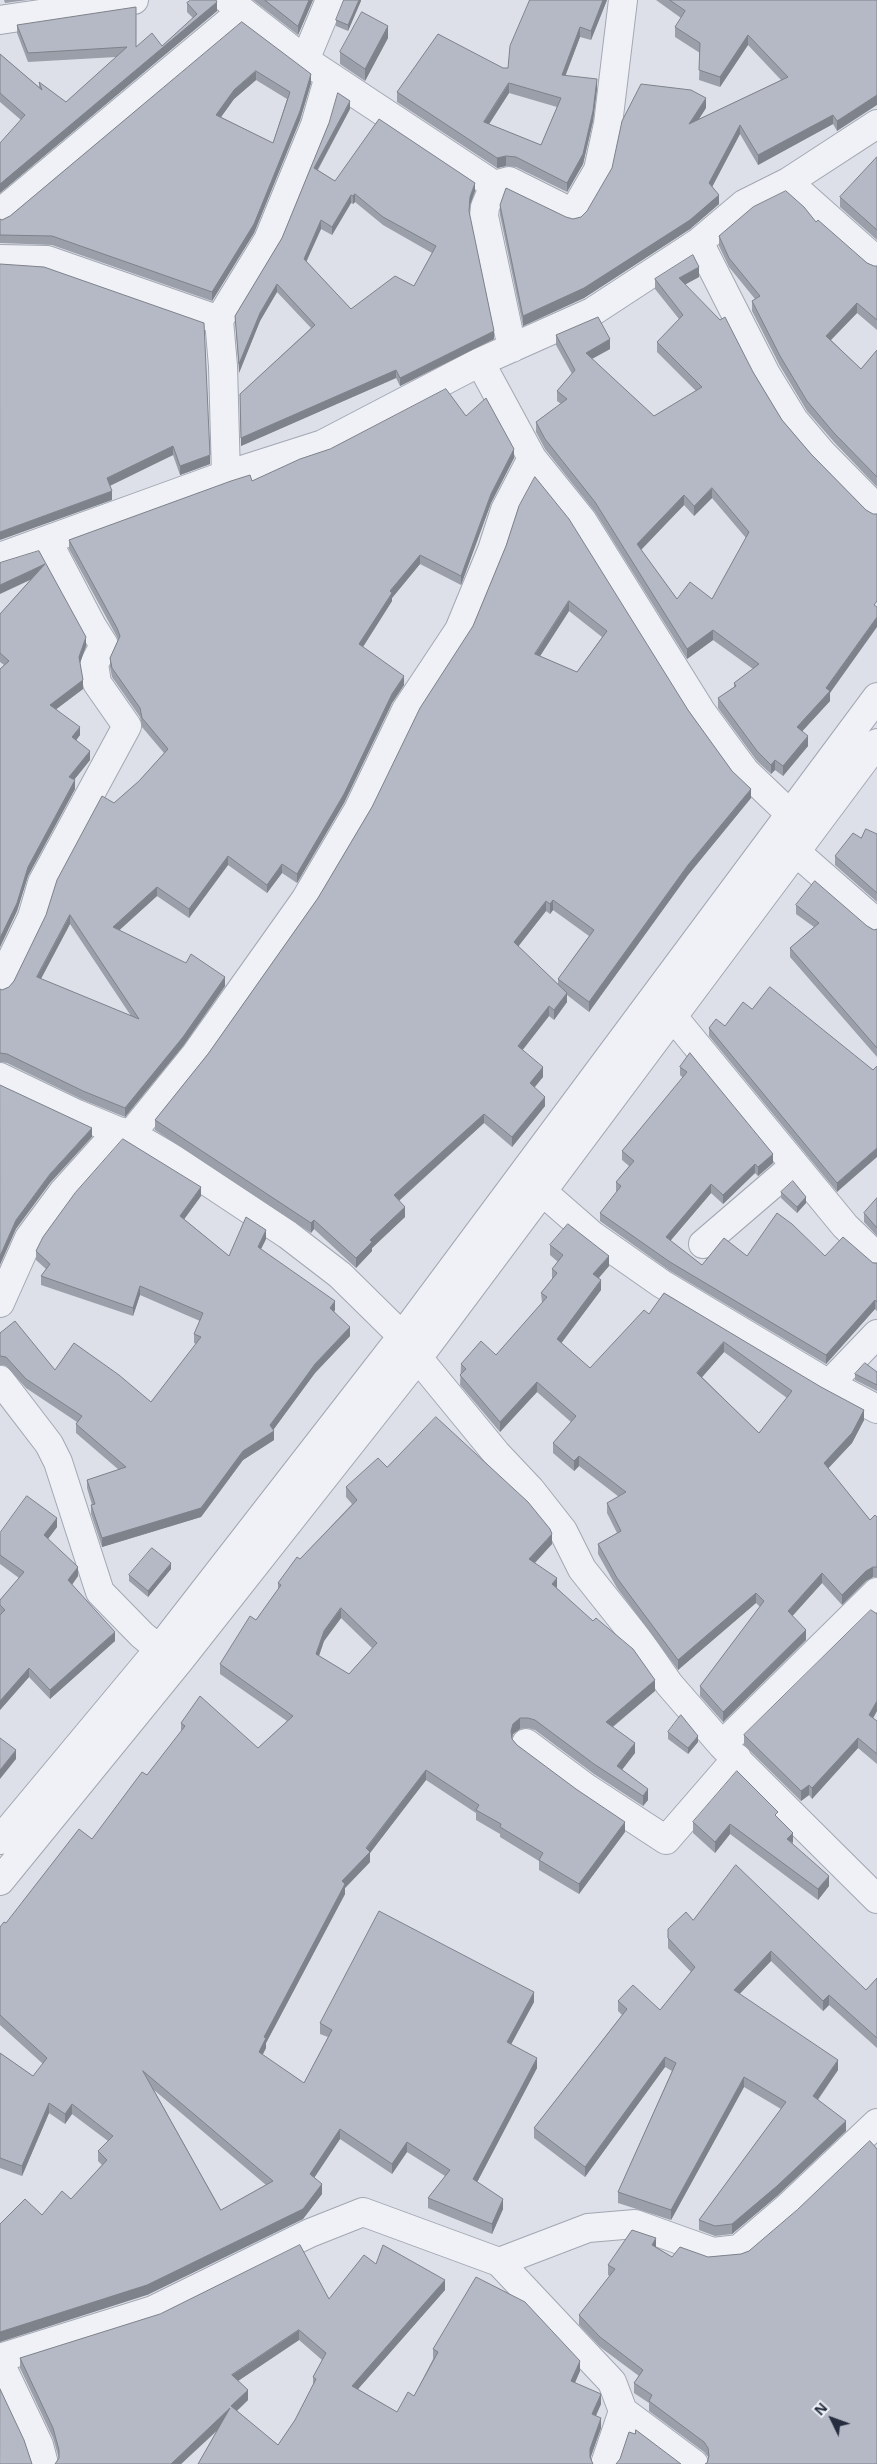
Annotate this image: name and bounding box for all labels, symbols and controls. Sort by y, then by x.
north arrow [807,2394,857,2444]
text: N [810,2398,831,2419]

